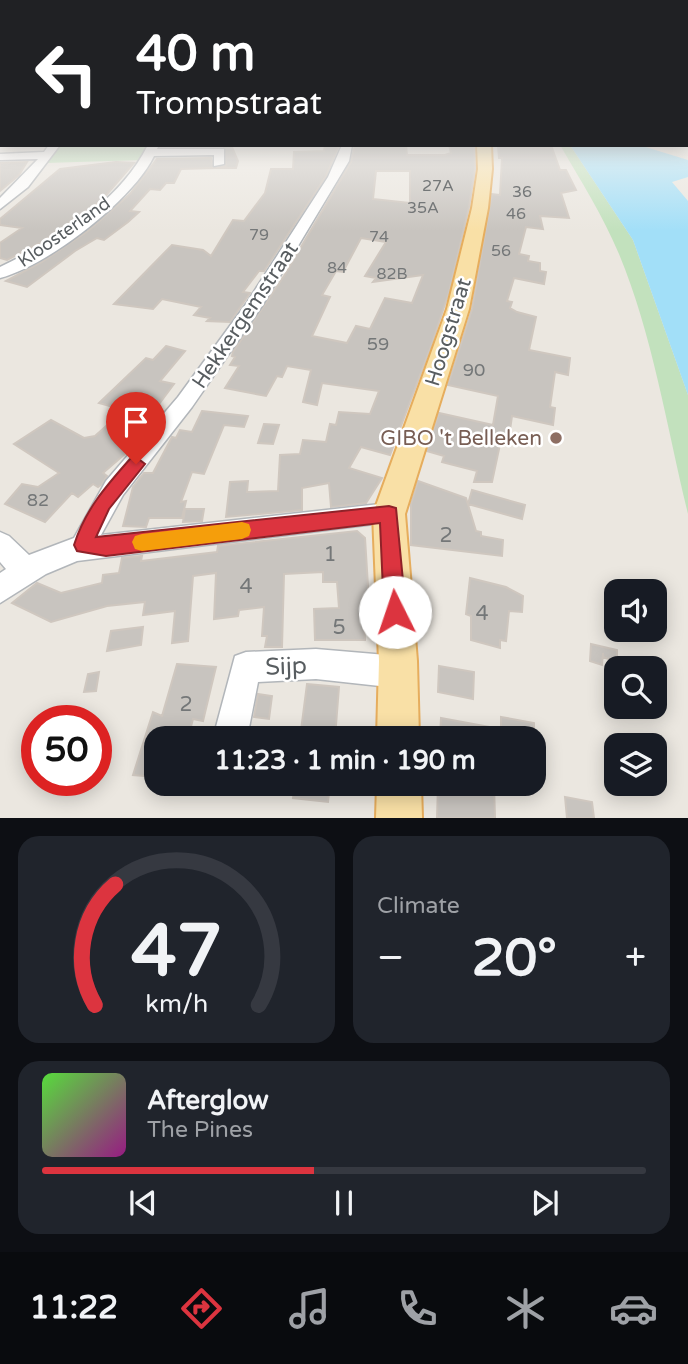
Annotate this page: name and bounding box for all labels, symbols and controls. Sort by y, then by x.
text: 40 m [136,25,255,84]
icon: left [21,28,112,119]
text: Trompstraat [136,85,322,123]
house number: 27A [422,176,454,196]
house number: 36 [512,182,532,202]
street label: Kloosterland [14,192,114,272]
house number: 35A [407,198,439,218]
house number: 46 [506,204,526,224]
house number: 79 [249,225,269,245]
house number: 74 [369,227,389,247]
street label: Hekkergemstraat [187,237,304,393]
house number: 56 [491,241,511,261]
house number: 84 [327,258,347,278]
house number: 82B [376,264,408,284]
street label: Hoogstraat [420,275,477,389]
house number: 59 [367,333,389,355]
house number: 90 [463,359,485,381]
pin [106,392,166,464]
icon: arrive [117,403,155,441]
place label: GIBO 't Belleken [380,426,542,451]
marker: GIBO 't Belleken [548,430,564,446]
house number: 82 [27,489,49,511]
house number: 2 [439,523,453,548]
house number: 1 [323,542,337,567]
house number: 4 [239,574,253,599]
position arrow [358,575,432,649]
map controls [604,579,667,796]
button: sound [604,579,667,642]
house number: 4 [475,601,489,626]
house number: 5 [332,615,346,640]
street label: Sijp [265,651,307,682]
button: search [604,656,667,719]
house number: 2 [179,692,193,717]
speed limit sign: 50 [21,705,112,796]
button: layers [604,733,667,796]
text: 11:23 · 1 min · 190 m [214,745,476,776]
text: Climate [377,892,460,920]
text: 47 [131,909,222,997]
text: 20° [472,927,557,990]
text: − [377,935,404,981]
text: + [625,935,646,981]
text: km/h [145,989,208,1019]
text: Afterglow [147,1085,269,1116]
text: The Pines [147,1116,253,1144]
icon: previous [124,1184,162,1222]
icon: pause [325,1184,363,1222]
icon: next [526,1184,564,1222]
icon: directions [177,1284,226,1333]
icon: music [285,1284,334,1333]
icon: phone [393,1284,442,1333]
icon: climate [501,1284,550,1333]
icon: car [609,1284,658,1333]
text: 11:22 [30,1289,118,1327]

